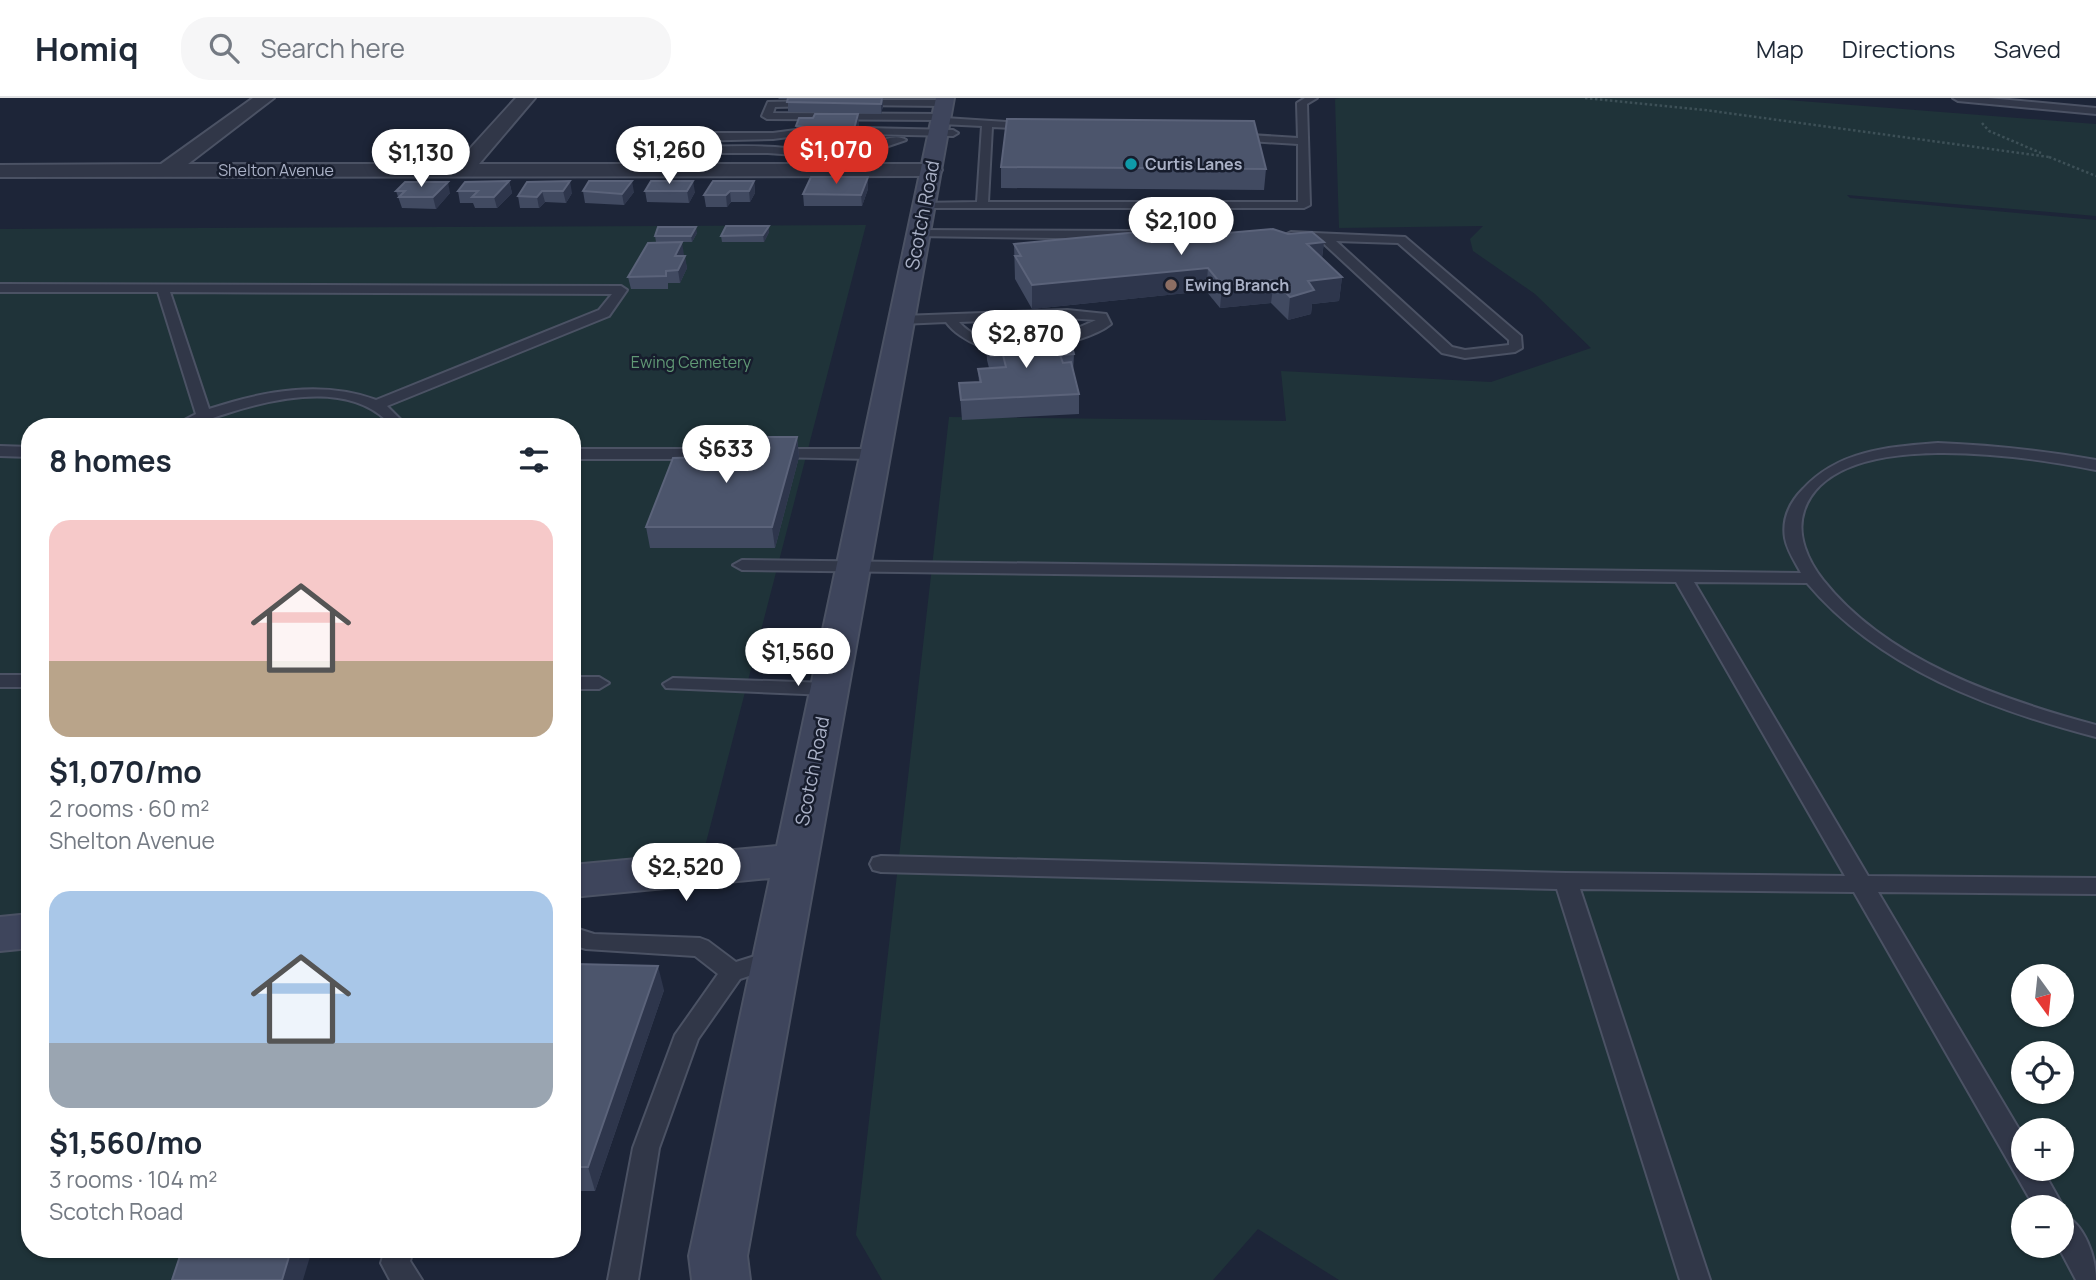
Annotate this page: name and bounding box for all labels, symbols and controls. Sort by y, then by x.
search box [181,17,671,80]
text: Homiq [35,26,139,71]
icon: search [205,29,243,67]
text: Search here [261,30,405,66]
text: Map [1756,32,1804,65]
text: Directions [1842,32,1955,65]
text: Saved [1993,32,2061,65]
pin: $1,260 [612,126,726,186]
pin: $1,070 [779,126,893,186]
pin: $1,130 [364,130,478,189]
text: $1,260 [632,133,706,165]
text: $1,070 [799,133,873,165]
text: $1,130 [388,136,454,168]
place label: Curtis Lanes [1145,153,1243,175]
marker: Curtis Lanes [1123,156,1139,172]
street label: Scotch Road [899,158,945,272]
street label: Shelton Avenue [218,159,334,181]
pin: $2,100 [1124,198,1238,257]
text: $2,100 [1145,204,1217,236]
place label: Ewing Branch [1185,274,1289,296]
marker: Ewing Branch [1163,277,1179,293]
pin: $2,870 [969,310,1083,370]
text: $2,870 [988,317,1064,349]
park label: Ewing Cemetery [631,351,752,373]
pin: $633 [685,426,767,485]
text: $633 [698,432,754,464]
text: 8 homes [49,440,172,481]
icon: filters [515,441,553,479]
icon: home [238,565,364,691]
pin: $1,560 [741,628,855,688]
text: $1,560 [761,635,835,667]
street label: Scotch Road [789,714,835,828]
text: $1,070/mo [49,751,202,792]
text: 2 rooms · 60 m² [49,792,210,824]
text: Shelton Avenue [49,824,215,856]
pin: $2,520 [629,844,743,903]
text: $2,520 [648,850,724,882]
icon: home [238,936,364,1062]
north arrow [2011,964,2074,1027]
map controls [2011,964,2074,1258]
button: locate [2011,1041,2074,1104]
button: + [2011,1118,2074,1181]
text: $1,560/mo [49,1122,202,1163]
text: 3 rooms · 104 m² [49,1163,217,1195]
text: Scotch Road [49,1195,183,1227]
button: − [2011,1195,2074,1258]

